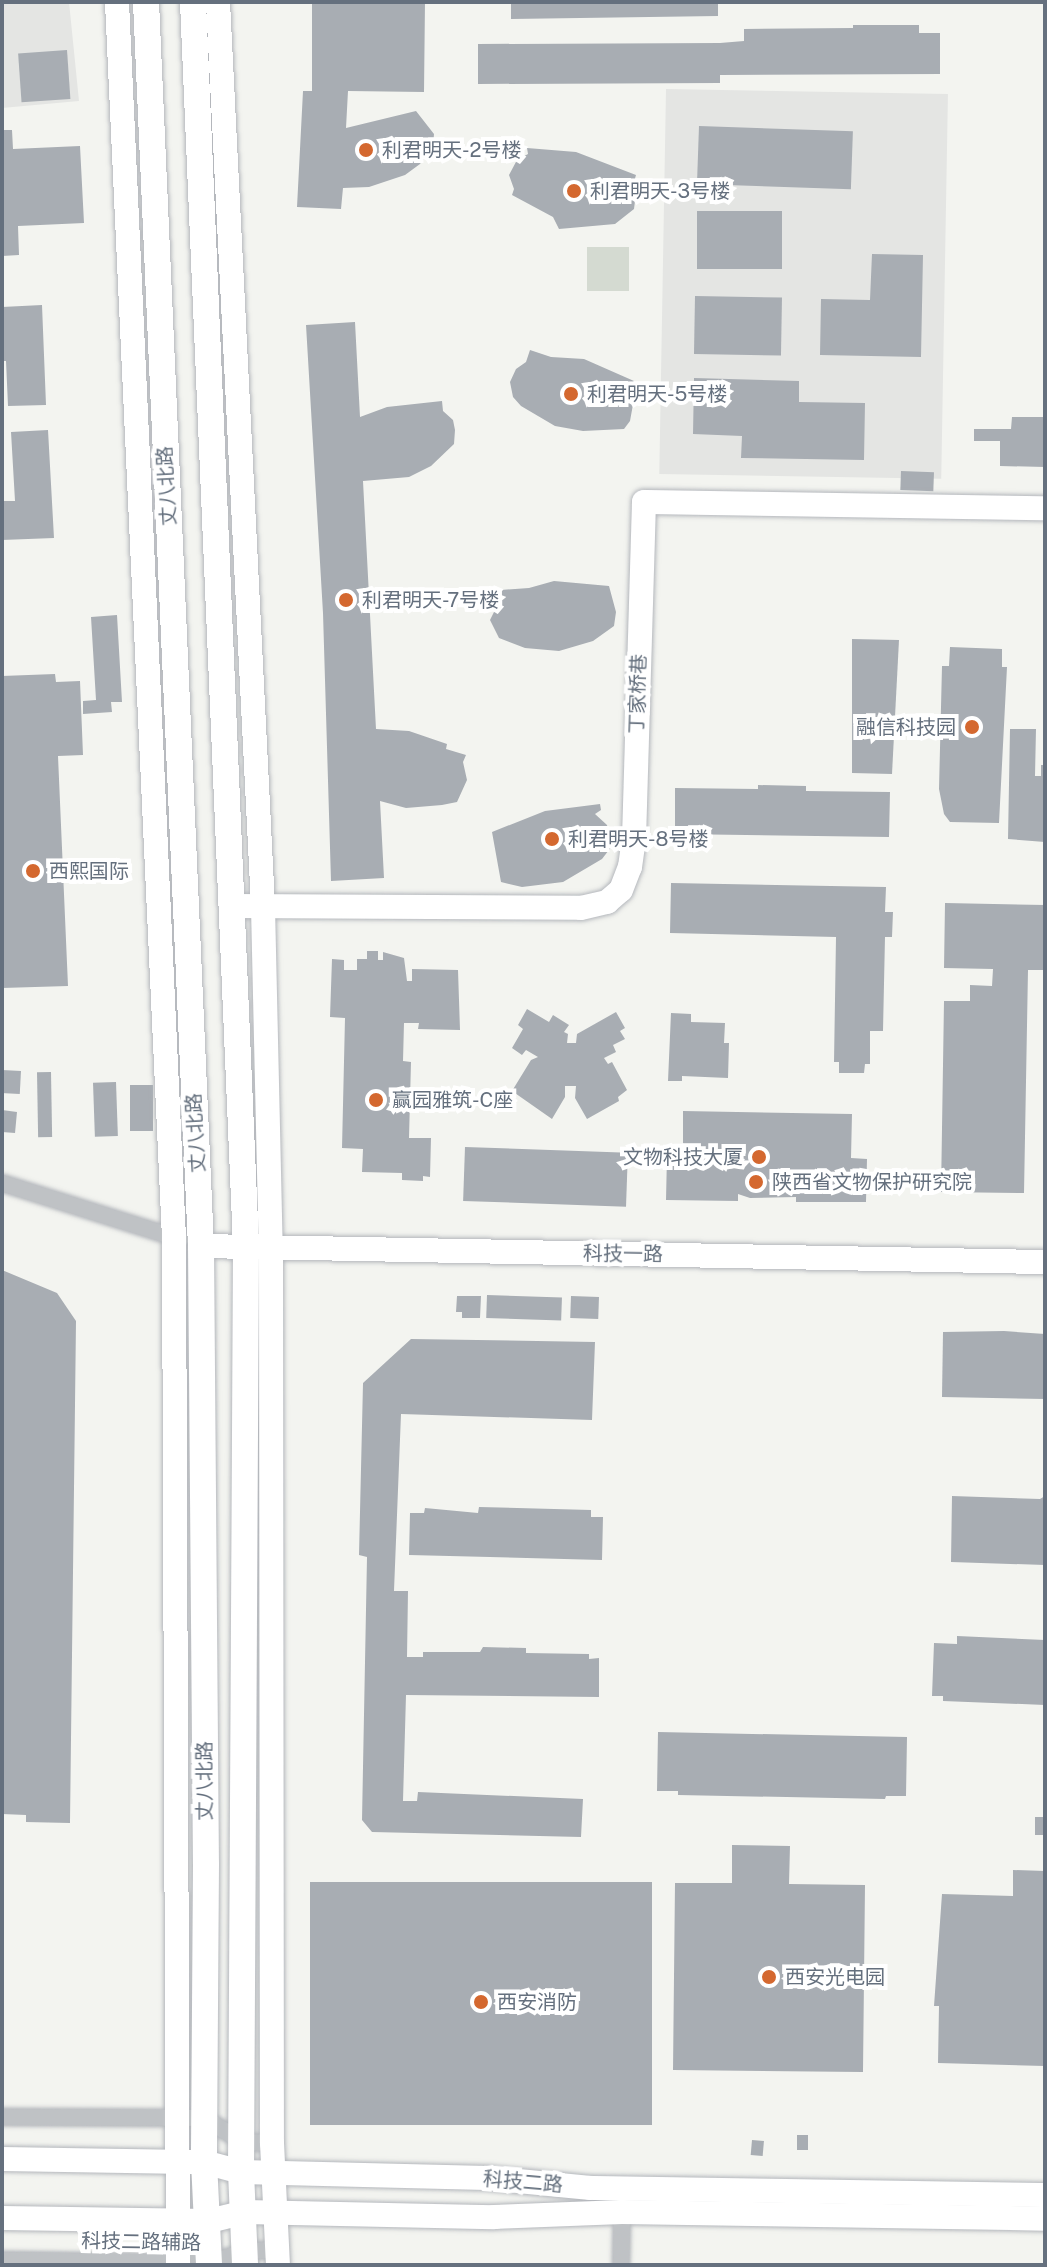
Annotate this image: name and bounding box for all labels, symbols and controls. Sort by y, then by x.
place label: 利君明天-2号楼 [382,138,521,162]
marker: 利君明天-2号楼 [357,141,375,159]
place label: 利君明天-3号楼 [590,179,730,203]
marker: 利君明天-3号楼 [565,182,583,200]
place label: 利君明天-5号楼 [587,382,727,406]
marker: 利君明天-5号楼 [562,385,580,403]
street label: 丈八北路 [153,445,181,527]
place label: 利君明天-7号楼 [362,588,499,612]
marker: 利君明天-7号楼 [337,591,355,609]
street label: 丁家桥巷 [625,654,651,734]
place label: 融信科技园 [856,715,956,739]
marker: 融信科技园 [963,718,981,736]
place label: 利君明天-8号楼 [568,827,708,851]
marker: 利君明天-8号楼 [543,830,561,848]
place label: 西熙国际 [49,859,129,883]
marker: 西熙国际 [24,862,42,880]
place label: 赢园雅筑-C座 [392,1088,513,1112]
marker: 赢园雅筑-C座 [367,1091,385,1109]
street label: 丈八北路 [182,1092,210,1174]
place label: 文物科技大厦 [623,1145,743,1169]
marker: 文物科技大厦 [750,1148,768,1166]
place label: 陕西省文物保护研究院 [772,1170,972,1194]
marker: 陕西省文物保护研究院 [747,1173,765,1191]
street label: 科技一路 [583,1241,663,1267]
street label: 丈八北路 [193,1741,217,1821]
place label: 西安光电园 [785,1965,885,1989]
marker: 西安光电园 [760,1968,778,1986]
place label: 西安消防 [497,1990,577,2014]
marker: 西安消防 [472,1993,490,2011]
street label: 科技二路 [482,2167,564,2197]
street label: 科技二路辅路 [81,2229,201,2255]

